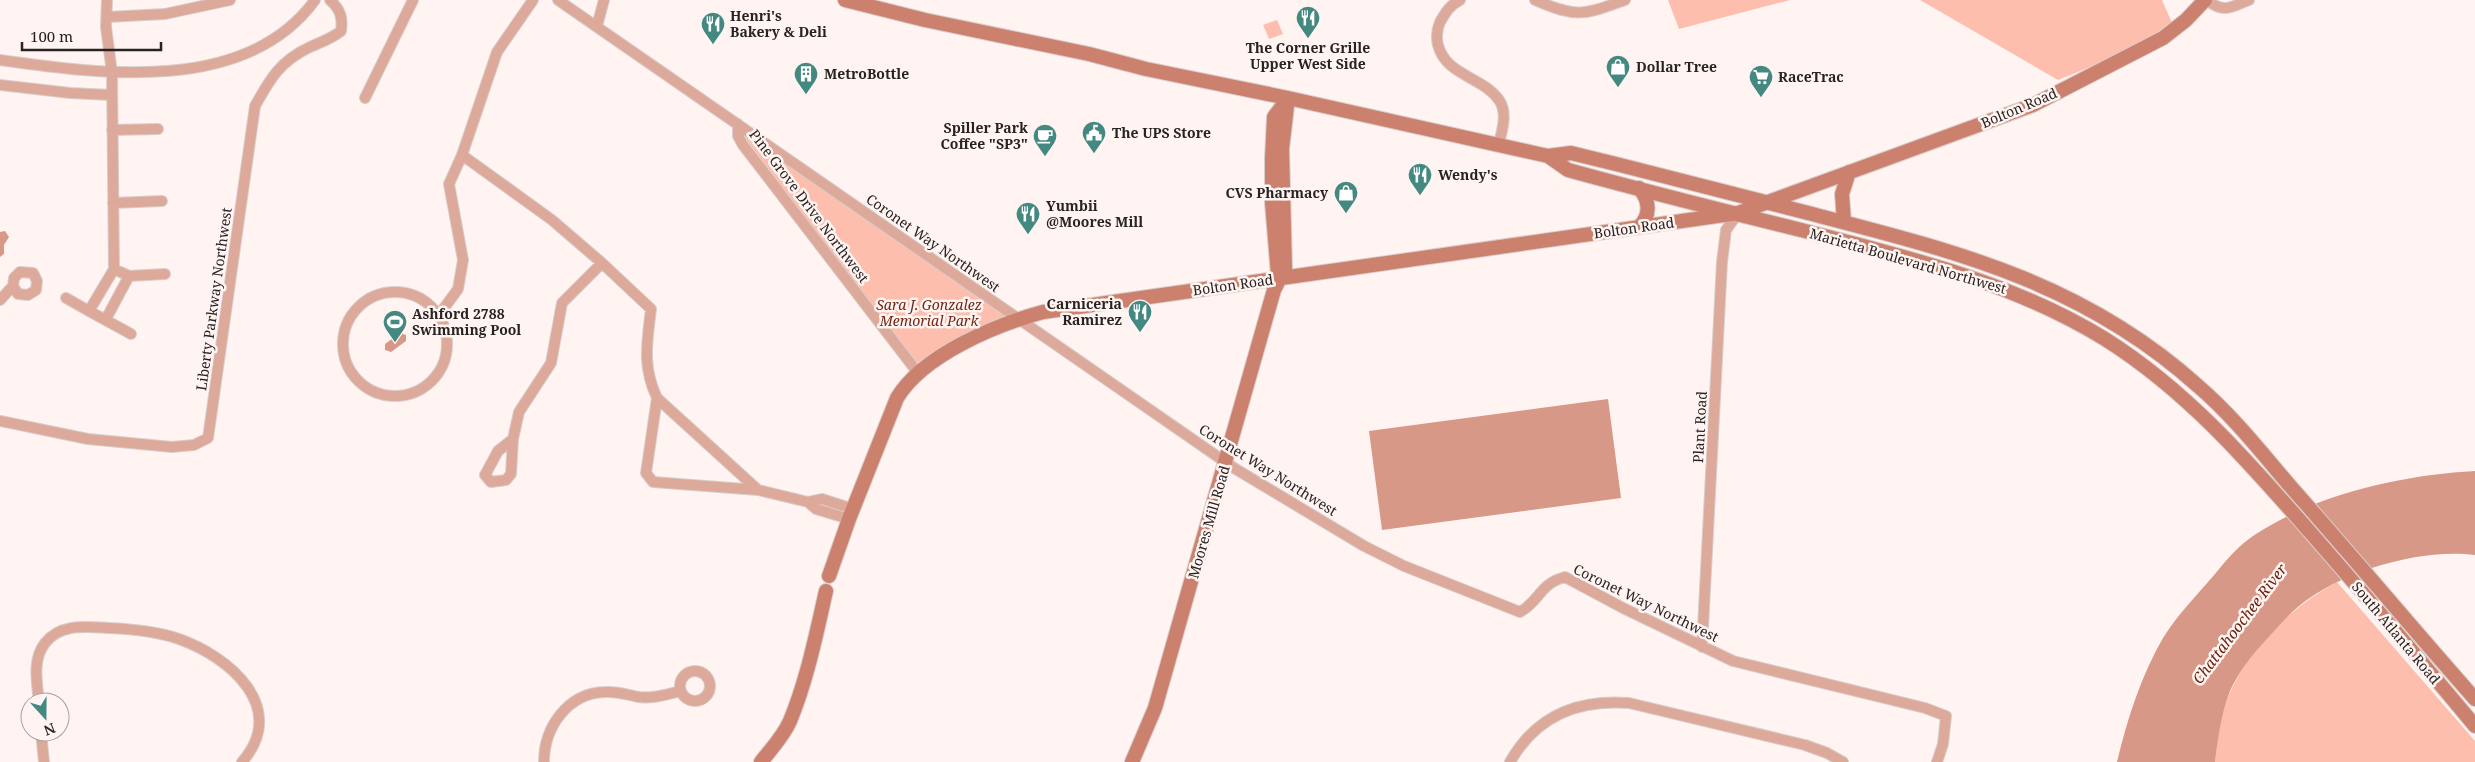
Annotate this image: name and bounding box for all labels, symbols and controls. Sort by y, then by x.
restaurant icon: The Corner Grille Upper West Side [1295,5,1321,39]
place label: Henri's Bakery & Deli [730,6,827,41]
restaurant icon: Henri's Bakery & Deli [700,11,726,45]
scale bar [22,20,161,52]
text: 100 m [30,26,73,46]
place label: The Corner Grille Upper West Side [1246,38,1370,73]
shop icon: Dollar Tree [1605,54,1631,88]
place label: Dollar Tree [1636,57,1717,76]
building icon: MetroBottle [793,61,819,95]
place label: MetroBottle [824,64,909,83]
supermarket icon: RaceTrac [1748,64,1774,98]
place label: RaceTrac [1778,67,1844,86]
street label: Bolton Road [1978,83,2060,132]
place label: Spiller Park Coffee "SP3" [941,118,1028,153]
public building icon: The UPS Store [1081,120,1107,154]
cafe icon: Spiller Park Coffee "SP3" [1032,123,1058,157]
place label: The UPS Store [1112,123,1211,142]
street label: Pine Grove Drive Northwest [745,125,873,286]
restaurant icon: Wendy's [1407,162,1433,196]
place label: Wendy's [1438,165,1498,184]
shop icon: CVS Pharmacy [1333,180,1359,214]
place label: CVS Pharmacy [1225,183,1329,202]
street label: Coronet Way Northwest [863,189,1004,296]
place label: Yumbii @Moores Mill [1046,196,1143,231]
restaurant icon: Yumbii @Moores Mill [1015,201,1041,235]
street label: Liberty Parkway Northwest [191,206,236,392]
street label: Bolton Road [1593,212,1676,243]
street label: Marietta Boulevard Northwest [1808,223,2009,298]
street label: Bolton Road [1192,269,1275,300]
place label: Carniceria Ramirez [1047,294,1122,329]
park label: Sara J. Gonzalez Memorial Park [876,295,982,330]
restaurant icon: Carniceria Ramirez [1127,299,1153,333]
place label: Ashford 2788 Swimming Pool [412,304,521,339]
sports icon: Ashford 2788 Swimming Pool [382,309,408,343]
street label: Plant Road [1688,390,1711,463]
street label: Coronet Way Northwest [1196,419,1341,520]
street label: Moores Mill Road [1183,463,1234,581]
street label: Coronet Way Northwest [1570,559,1722,646]
water label: Chattahoochee River [2188,559,2291,687]
street label: South Atlanta Road [2348,577,2445,688]
north arrow [20,692,70,742]
text: N [41,719,58,740]

